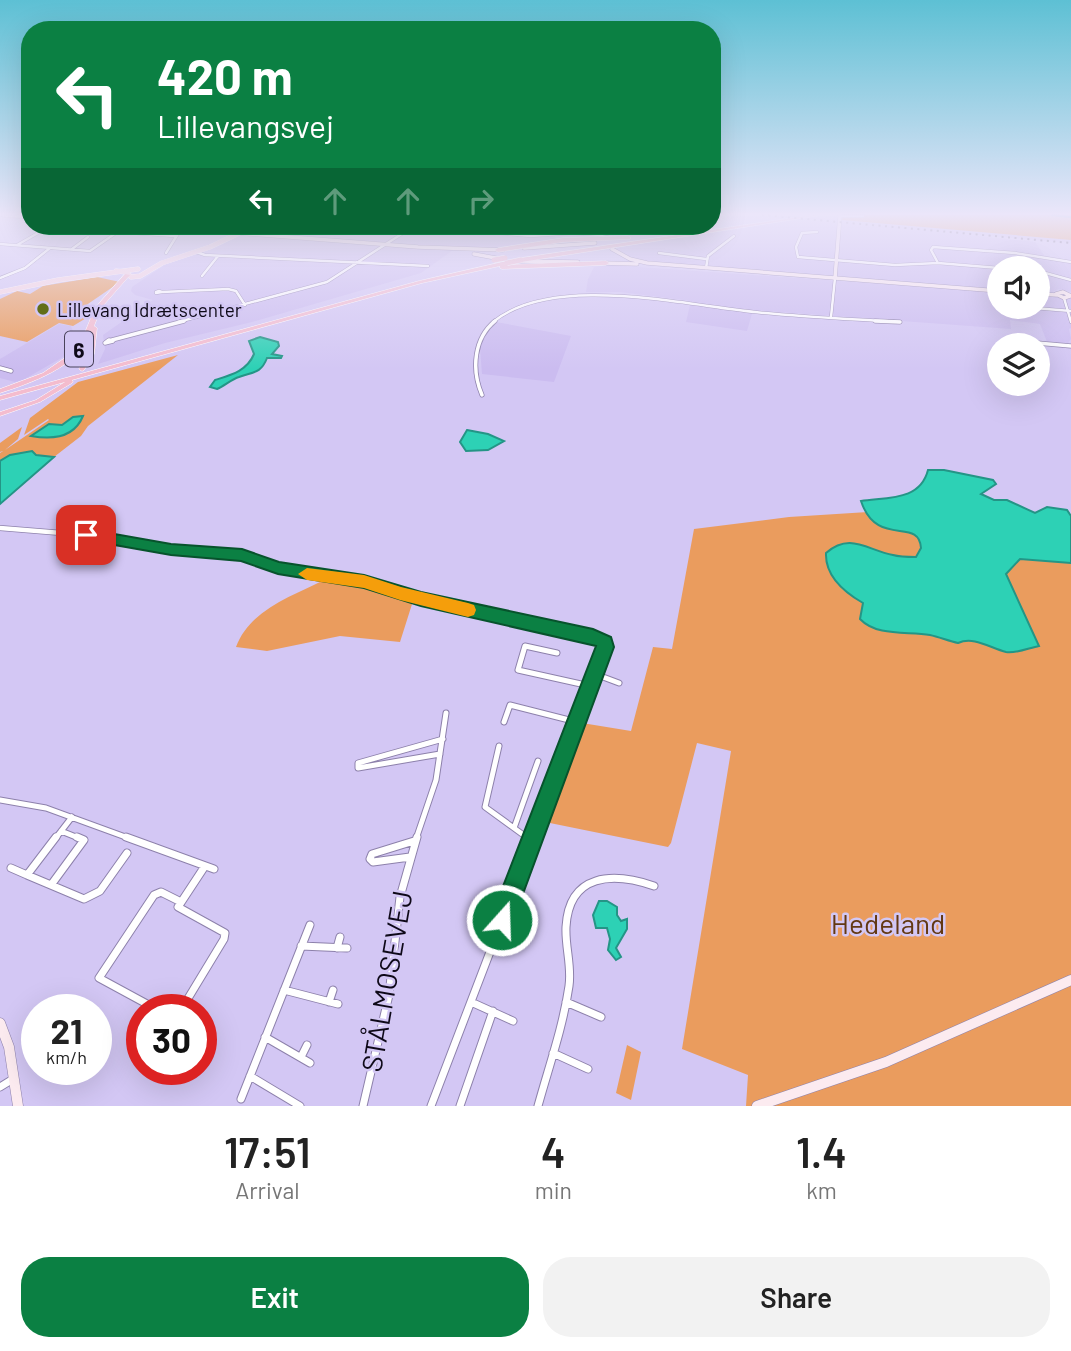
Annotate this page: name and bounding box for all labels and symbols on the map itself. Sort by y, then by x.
place label: Lillevang Idrætscenter [57,298,242,321]
marker: Lillevang Idrætscenter [35,301,51,317]
road number: 6 [65,332,93,366]
pin [56,505,116,565]
position arrow [465,883,539,957]
street label: STÅLMOSEVEJ [353,888,419,1074]
park label: Hedeland [831,906,945,940]
speed limit sign: 30 [126,994,217,1085]

